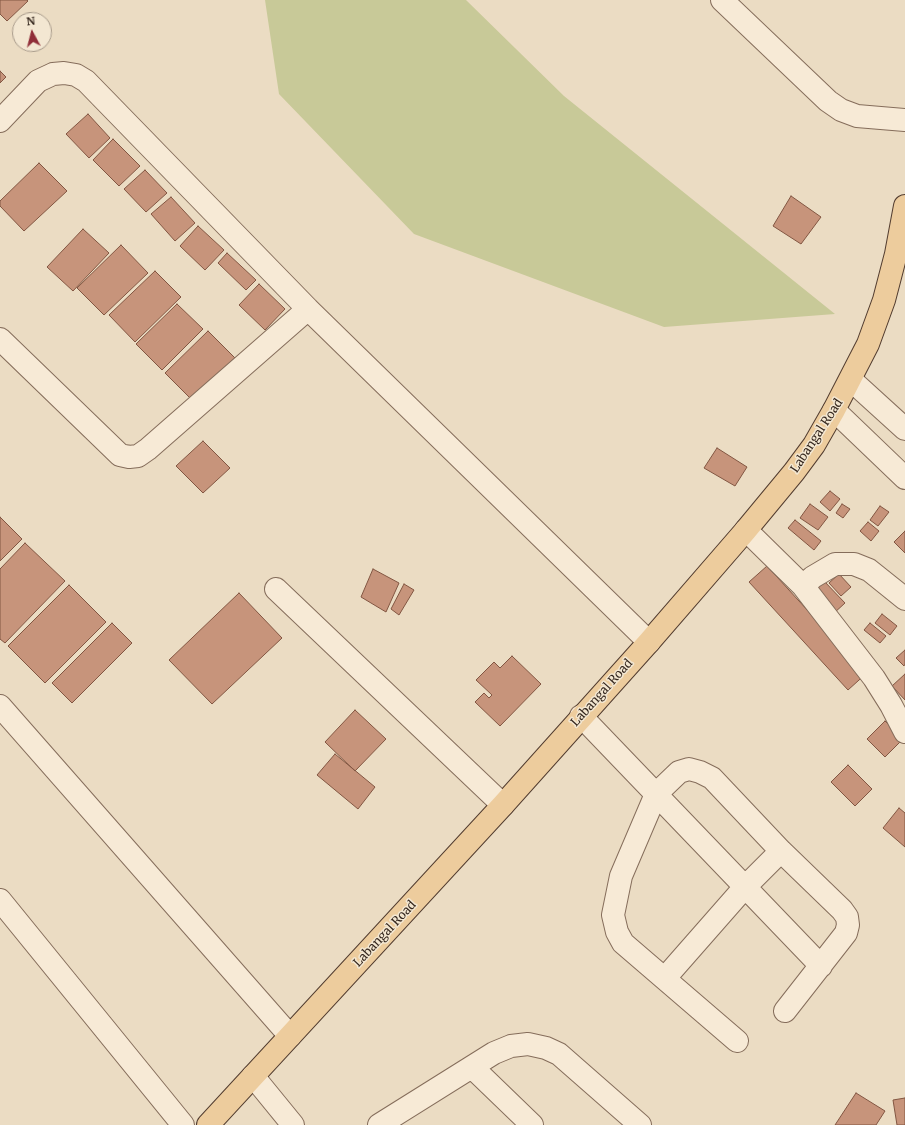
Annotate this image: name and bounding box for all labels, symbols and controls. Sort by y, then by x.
north arrow [12,12,52,52]
text: N [25,14,36,29]
street label: Labangal Road [788,396,846,476]
street label: Labangal Road [568,657,636,729]
street label: Labangal Road [351,898,419,970]

